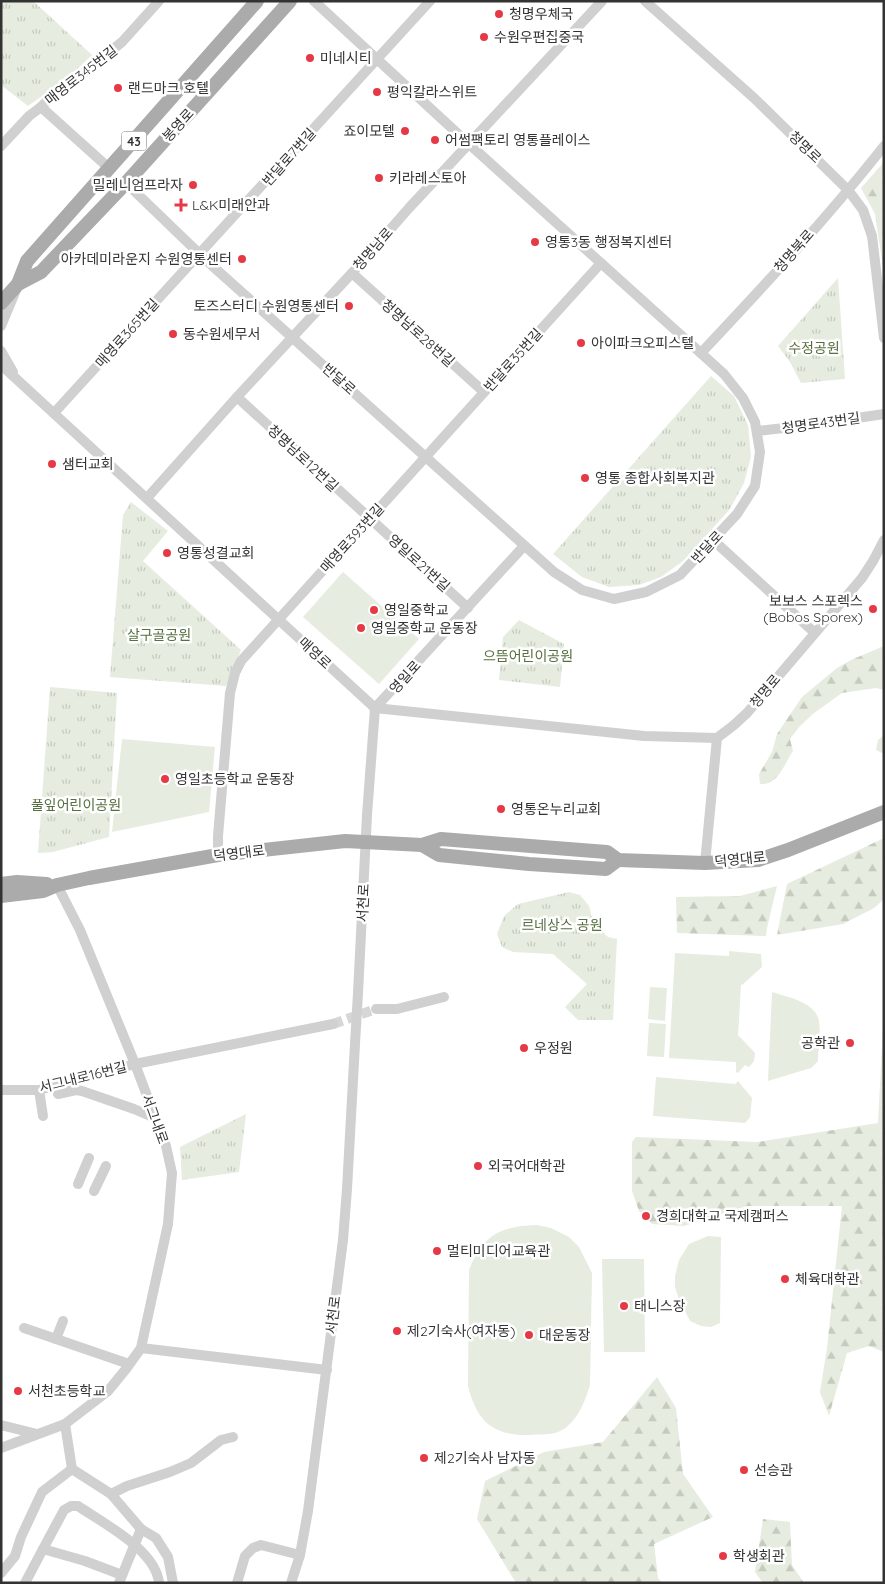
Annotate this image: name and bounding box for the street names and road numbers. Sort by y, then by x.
street label: 매영로345번길 [41,41,121,109]
street label: 봉영로 [158,105,198,145]
street label: 반달로7번길 [258,124,320,190]
street label: 청명로 [785,127,825,167]
road number: 43 [122,132,146,150]
street label: 청명남로 [349,224,397,274]
street label: 청명북로 [770,226,818,276]
street label: 매영로365번길 [91,295,163,371]
street label: 청명남로28번길 [378,295,458,371]
street label: 반달로35번길 [480,324,546,396]
street label: 반달로 [319,359,359,399]
street label: 청명로43번길 [781,409,861,437]
street label: 청명남로12번길 [264,421,342,495]
street label: 매영로393번길 [316,500,388,576]
street label: 반달로 [687,527,727,567]
street label: 영일로21번길 [384,530,454,596]
street label: 매영로 [295,633,335,673]
street label: 영일로 [385,657,425,697]
street label: 청명로 [746,670,784,712]
street label: 덕영대로 [212,841,266,865]
street label: 덕영대로 [713,847,767,871]
street label: 서천로 [353,883,373,923]
street label: 서그내로16번길 [37,1057,129,1097]
street label: 서그내로 [138,1092,172,1146]
street label: 서천로 [322,1295,344,1335]

